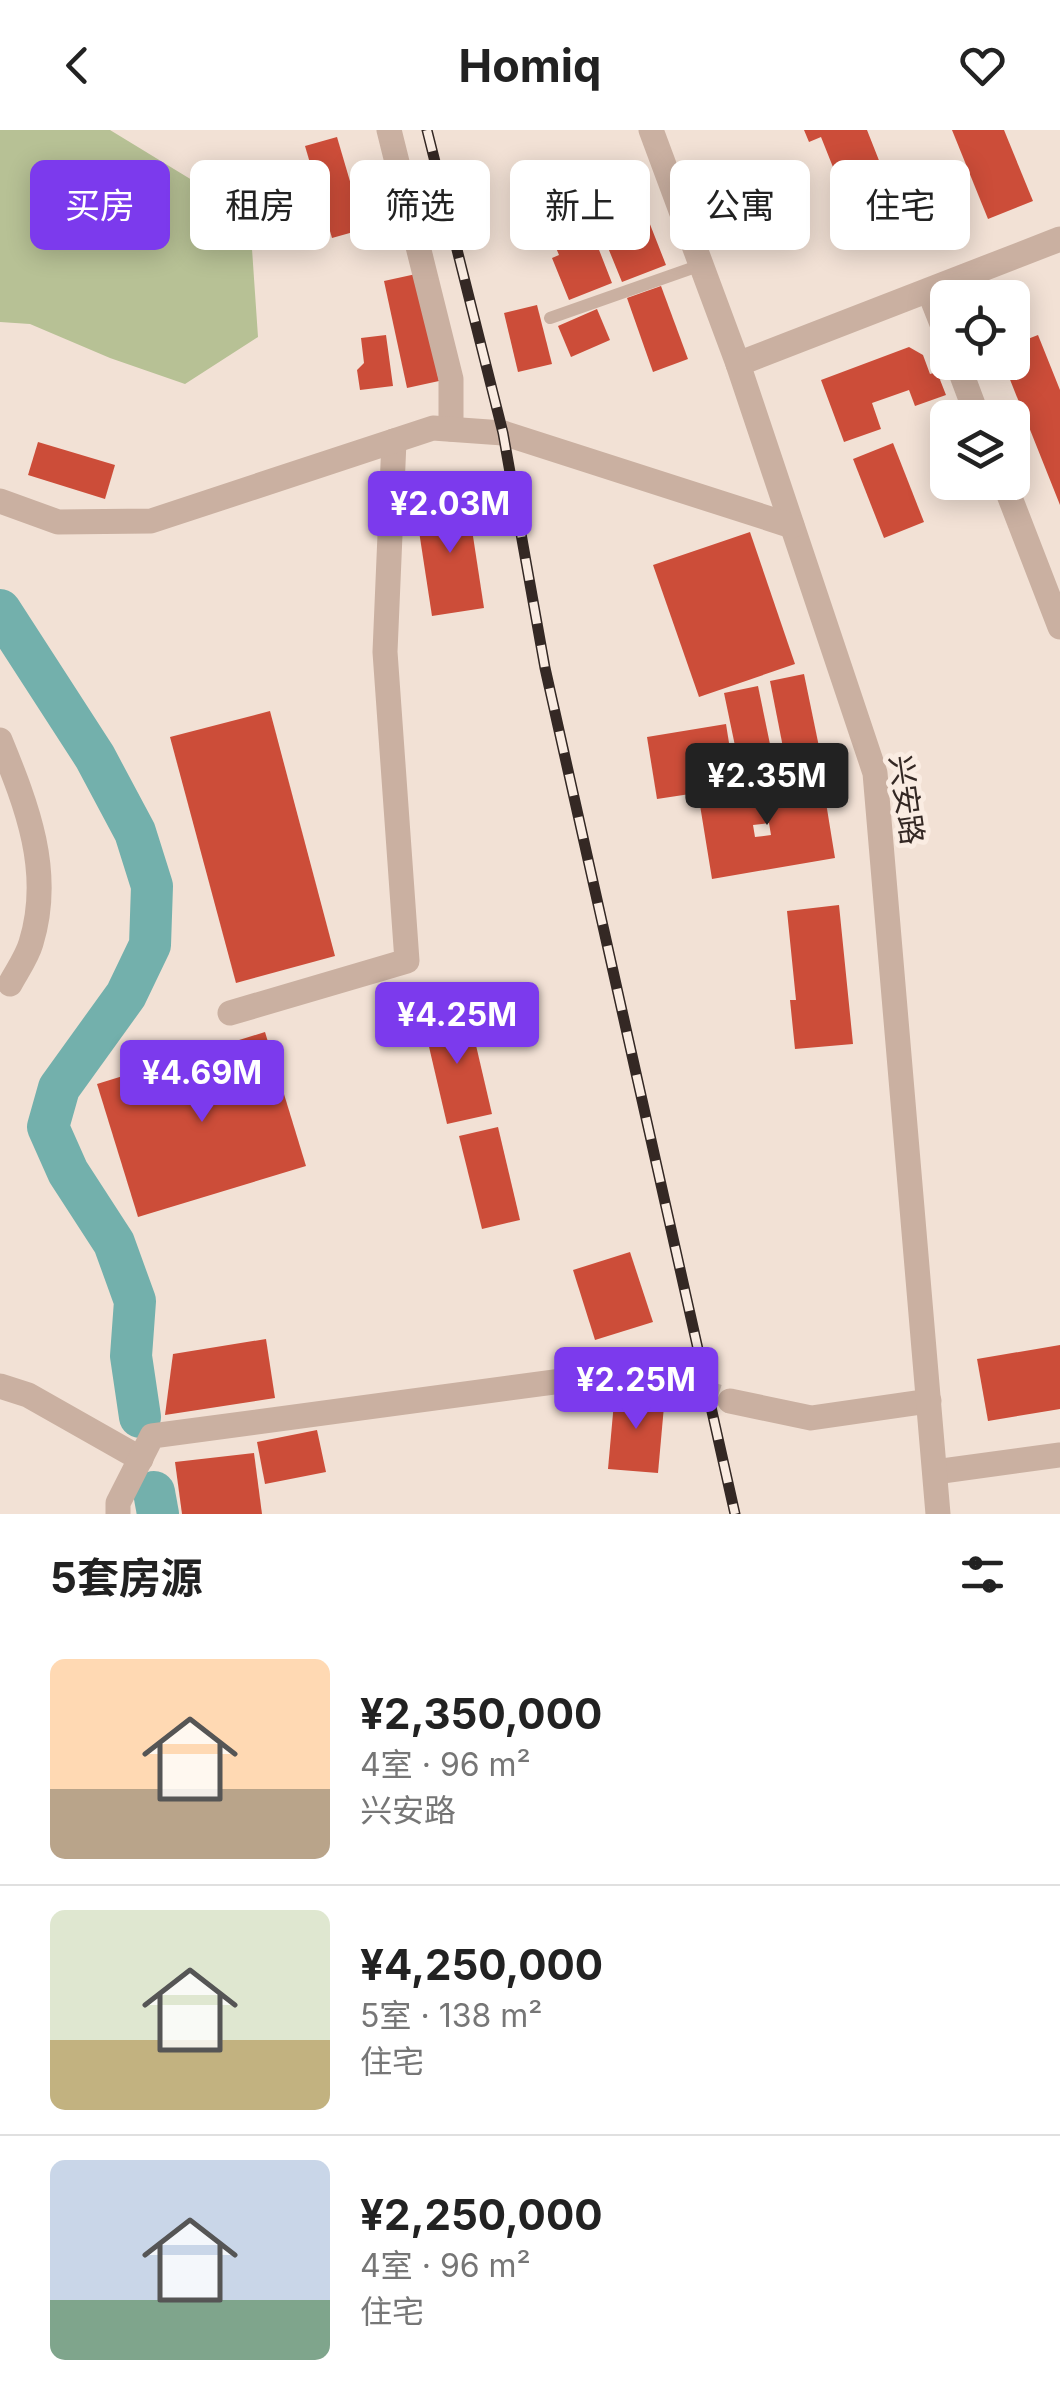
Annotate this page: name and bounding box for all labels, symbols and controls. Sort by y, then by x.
icon: back [50,38,105,93]
text: Homiq [459,38,601,93]
icon: heart [955,38,1010,93]
chip: 买房 [30,160,170,250]
chip: 租房 [190,160,330,250]
chip: 筛选 [350,160,490,250]
chip: 新上 [510,160,650,250]
chip: 公寓 [670,160,810,250]
chip: 住宅 [830,160,970,250]
map controls [930,280,1030,500]
button: locate [930,280,1030,380]
button: layers [930,400,1030,500]
pin: ¥2.03M [369,471,531,556]
text: ¥2.03M [390,484,510,523]
pin: ¥2.35M [686,743,848,828]
street label: 兴安路 [883,753,931,847]
text: ¥2.35M [707,756,827,795]
pin: ¥4.25M [376,982,538,1067]
text: ¥4.25M [397,995,517,1034]
pin: ¥4.69M [121,1040,283,1125]
text: ¥4.69M [142,1053,262,1092]
pin: ¥2.25M [555,1347,717,1432]
text: ¥2.25M [576,1360,696,1399]
icon: filters [955,1547,1010,1602]
text: 5套房源 [50,1552,203,1603]
text: ¥2,350,000 [360,1688,602,1739]
icon: home [130,1699,250,1819]
text: 4室 · 96 m² [360,1745,531,1784]
text: 兴安路 [360,1791,456,1830]
text: ¥4,250,000 [360,1939,603,1990]
icon: home [130,1950,250,2070]
text: 5室 · 138 m² [360,1996,542,2035]
text: 住宅 [360,2042,424,2081]
text: ¥2,250,000 [360,2189,603,2240]
icon: home [130,2200,250,2320]
text: 4室 · 96 m² [360,2246,531,2285]
text: 住宅 [360,2292,424,2331]

